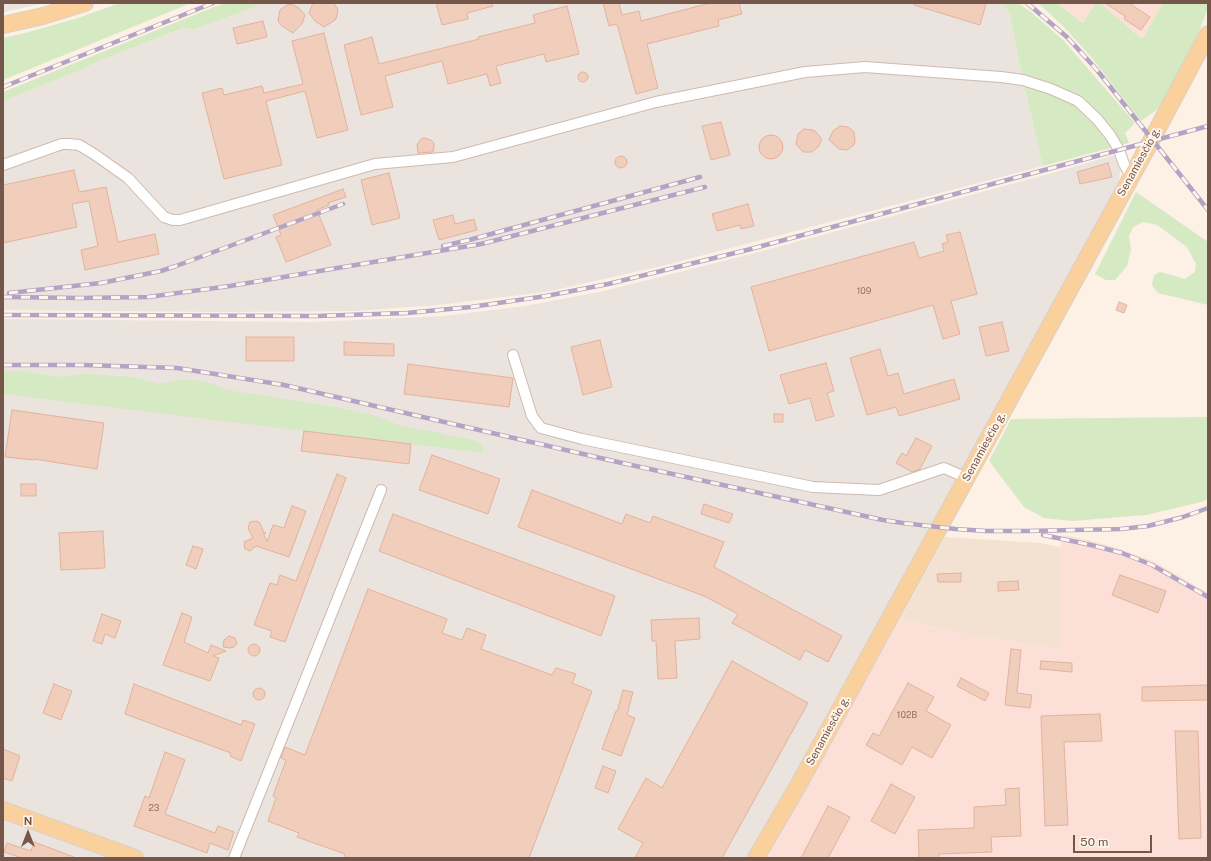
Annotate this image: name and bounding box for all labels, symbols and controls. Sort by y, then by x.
street label: Senamiesčio g. [1115,125,1163,199]
house number: 109 [857,286,871,296]
street label: Senamiesčio g. [960,410,1008,484]
street label: Senamiesčio g. [804,694,852,768]
house number: 102B [897,710,917,720]
house number: 23 [148,803,160,813]
north arrow [8,813,48,853]
text: N [24,815,32,827]
scale bar [1075,827,1154,853]
text: 50 m [1080,835,1108,849]

